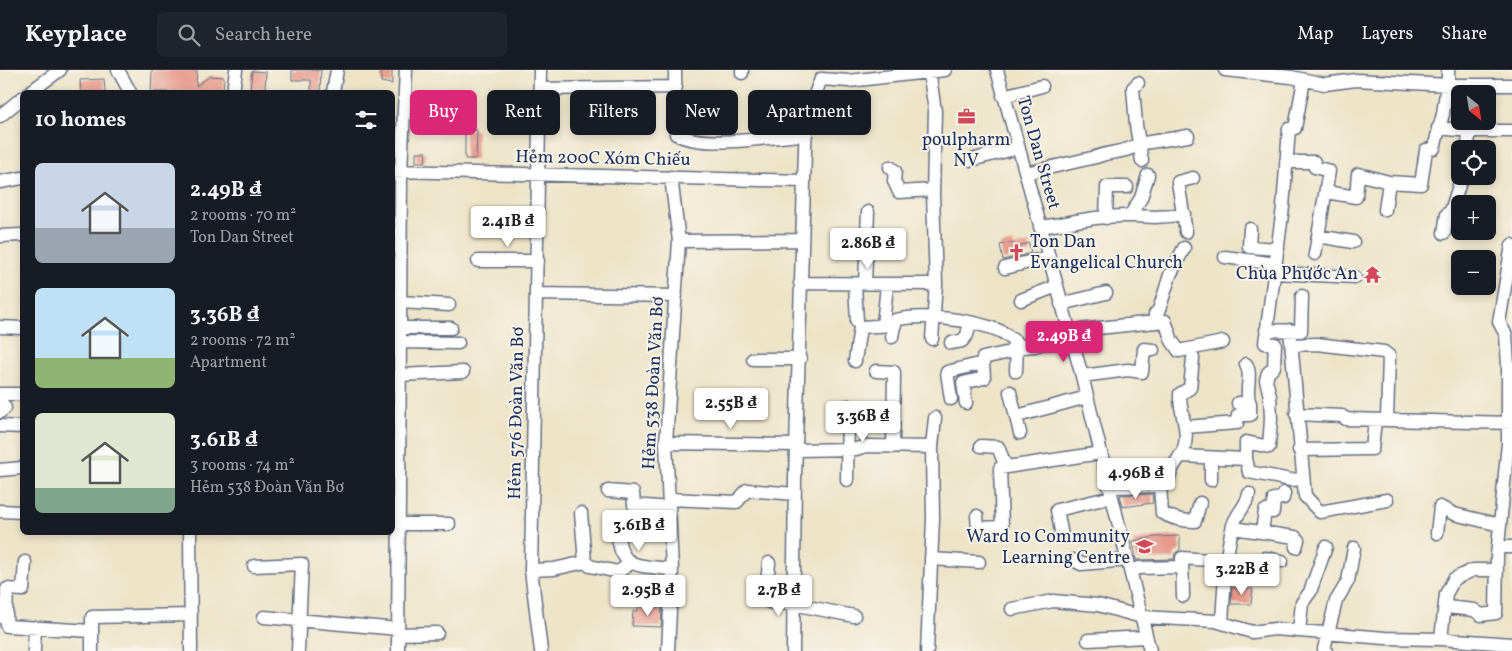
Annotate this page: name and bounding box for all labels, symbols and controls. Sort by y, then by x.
search box [157,12,507,57]
text: Keyplace [25,18,127,52]
icon: search [175,21,203,49]
text: Search here [215,22,312,48]
text: Map [1297,22,1333,47]
text: Layers [1361,22,1413,47]
text: Share [1441,22,1487,47]
north arrow [1451,85,1496,130]
map controls [1451,85,1496,295]
chip: Buy [410,90,477,135]
chip: Rent [487,90,560,135]
chip: Filters [570,90,656,135]
chip: New [666,90,738,135]
chip: Apartment [748,90,871,135]
street label: Ton Dan Street [1010,93,1066,213]
text: 10 homes [35,106,126,135]
icon: filters [352,106,380,134]
office icon: poulpharm NV [956,107,976,127]
place label: poulpharm NV [922,128,1010,174]
button: locate [1451,140,1496,185]
street label: Hẻm 200C Xóm Chiếu [515,145,691,173]
text: 2.49B ₫ [190,176,262,205]
icon: home [75,183,135,243]
button: + [1451,195,1496,240]
text: 2 rooms · 70 m² [190,205,296,227]
pin: 2.41B ₫ [462,206,554,248]
text: 2.41B ₫ [482,211,534,233]
text: Ton Dan Street [190,227,294,249]
pin: 2.86B ₫ [822,228,914,270]
place label: Ton Dan Evangelical Church [1030,230,1183,276]
text: 2.86B ₫ [841,233,895,255]
church icon: Ton Dan Evangelical Church [1006,242,1026,262]
button: − [1451,250,1496,295]
place label: Chùa Phước An [1236,262,1358,287]
temple icon: Chùa Phước An [1362,264,1382,284]
street label: Hẻm 538 Đoàn Văn Bơ [637,296,671,470]
text: 3.36B ₫ [190,301,260,330]
icon: home [75,308,135,368]
pin: 2.49B ₫ [1018,320,1110,363]
street label: Hẻm 576 Đoàn Văn Bơ [503,326,531,500]
text: 2.49B ₫ [1037,326,1091,348]
text: 2 rooms · 72 m² [190,330,295,352]
text: Apartment [190,352,267,374]
pin: 2.55B ₫ [685,388,777,430]
text: 2.55B ₫ [705,393,757,415]
pin: 3.36B ₫ [817,400,909,443]
text: 3.36B ₫ [836,406,890,428]
text: 3.61B ₫ [190,426,258,455]
icon: home [75,433,135,493]
text: 3 rooms · 74 m² [190,455,295,477]
pin: 4.96B ₫ [1090,458,1182,500]
text: 4.96B ₫ [1108,463,1164,485]
text: Hẻm 538 Đoàn Văn Bơ [190,477,345,499]
pin: 3.61B ₫ [593,510,685,552]
text: 3.61B ₫ [613,515,665,537]
place label: Ward 10 Community Learning Centre [966,525,1130,571]
school or university icon: Ward 10 Community Learning Centre [1134,537,1154,557]
pin: 3.22B ₫ [1196,554,1288,596]
text: 3.22B ₫ [1215,559,1269,581]
pin: 2.95B ₫ [602,574,694,617]
pin: 2.7B ₫ [738,574,820,617]
text: 2.95B ₫ [622,580,674,602]
text: 2.7B ₫ [757,580,801,602]

